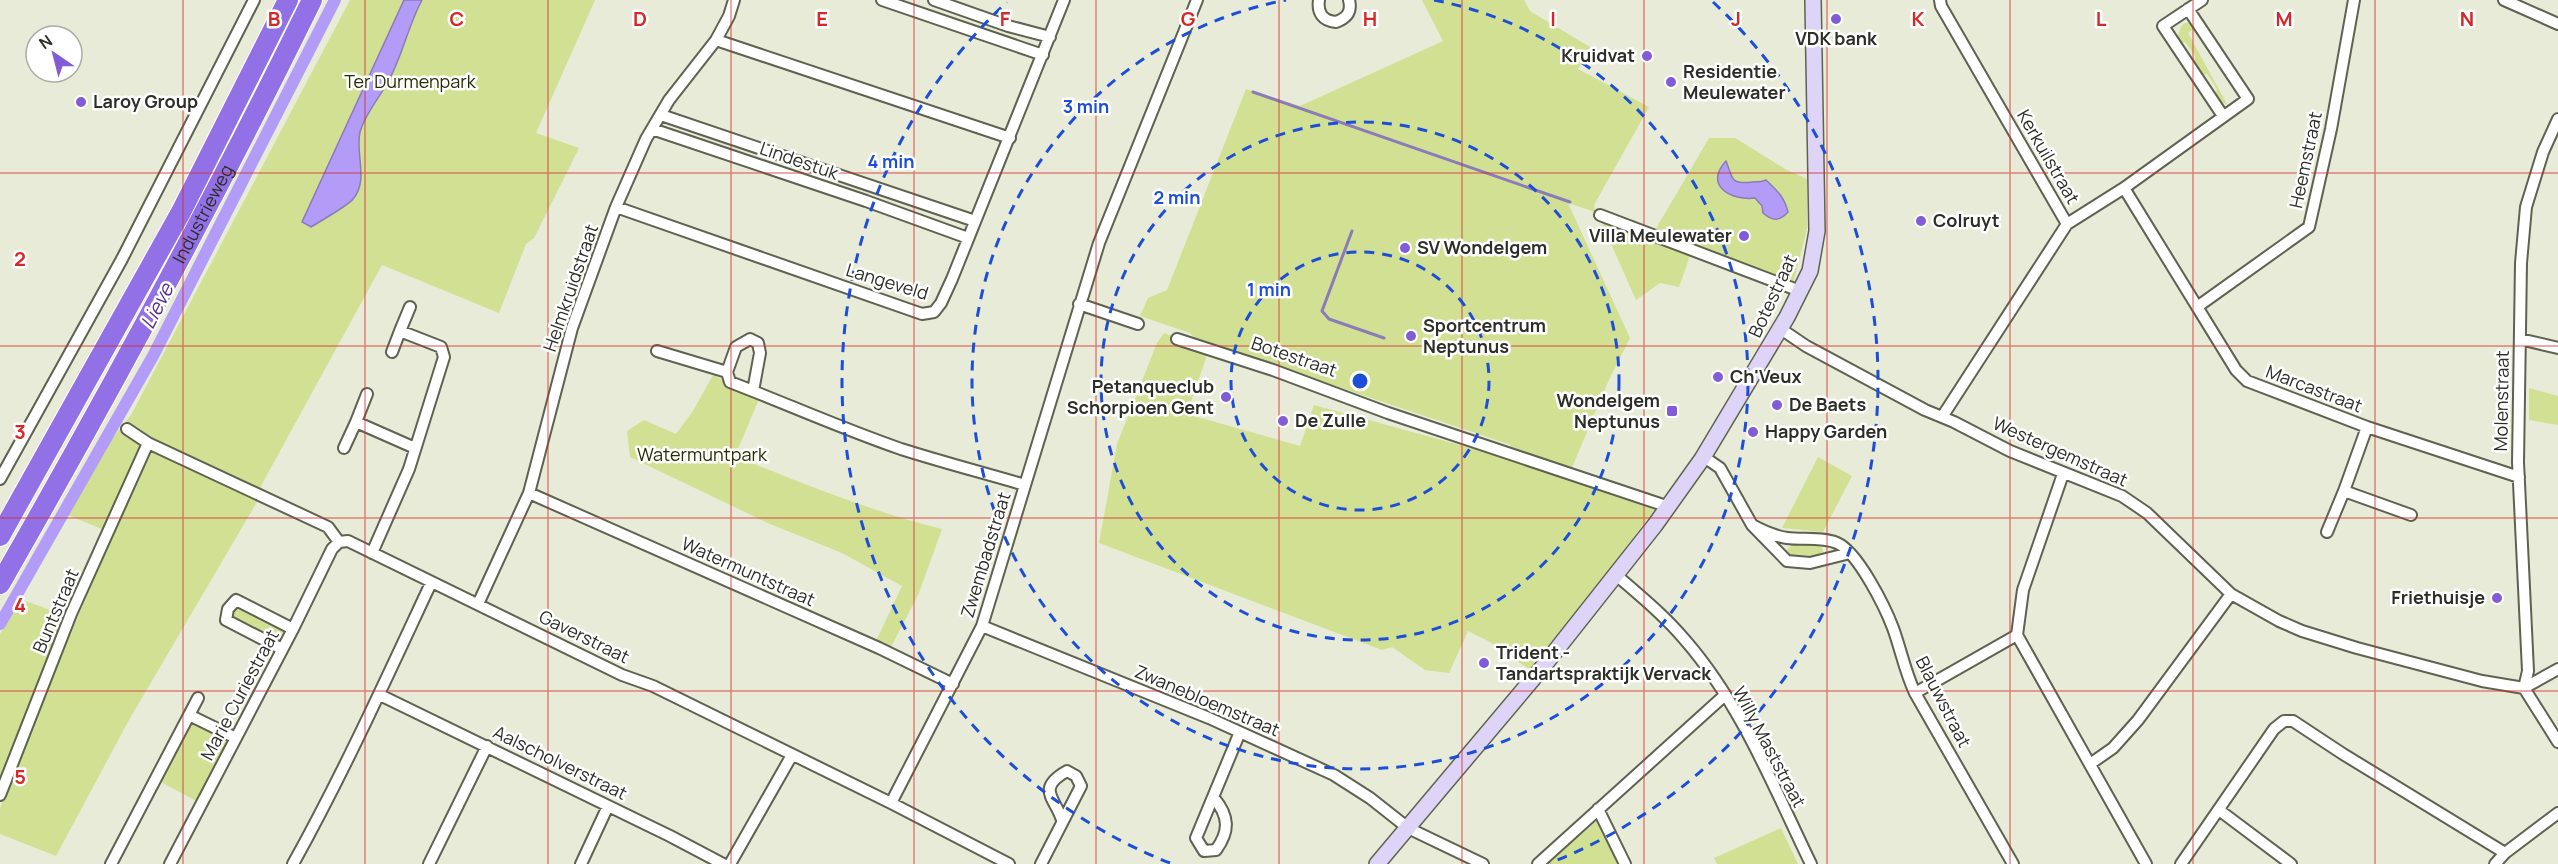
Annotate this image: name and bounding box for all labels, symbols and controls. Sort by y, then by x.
text: B [268,5,281,32]
text: C [450,5,464,32]
text: D [633,5,647,32]
text: E [816,5,828,32]
text: F [1000,5,1011,32]
text: G [1181,5,1196,32]
text: H [1363,5,1377,32]
text: I [1550,5,1556,32]
text: J [1731,5,1741,32]
text: K [1912,5,1925,32]
text: L [2096,5,2107,32]
text: M [2275,5,2293,32]
text: N [2460,5,2474,32]
marker: VDK bank [1829,12,1843,26]
north arrow [24,24,84,84]
place label: VDK bank [1795,26,1878,50]
text: N [34,29,56,54]
place label: Kruidvat [1561,43,1635,67]
marker: Kruidvat [1640,49,1654,63]
place label: Residentie Meulewater [1683,59,1786,104]
park label: Ter Durmenpark [344,69,477,93]
marker: Residentie Meulewater [1664,75,1678,89]
place label: Laroy Group [93,89,198,113]
text: 3 min [1063,94,1109,118]
marker: Laroy Group [74,95,88,109]
street label: Kerkuilstraat [2012,105,2086,208]
street label: Heemstraat [2283,109,2327,210]
street label: Lindestuk [757,135,843,185]
text: 4 min [867,149,915,173]
street label: Industrieweg [167,160,238,267]
text: 2 min [1154,185,1200,209]
place label: Colruyt [1933,208,2000,232]
marker: Colruyt [1914,214,1928,228]
street label: Helmkruidstraat [537,221,603,355]
place label: Villa Meulewater [1589,223,1732,247]
marker: Villa Meulewater [1737,229,1751,243]
place label: SV Wondelgem [1417,235,1547,259]
marker: SV Wondelgem [1398,241,1412,255]
text: 2 [14,245,26,272]
street label: Botestraat [1742,250,1802,341]
street label: Langeveld [843,257,931,305]
water label: Lieve [134,277,180,333]
text: 1 min [1247,277,1291,301]
place label: Sportcentrum Neptunus [1423,313,1546,358]
marker: Sportcentrum Neptunus [1404,329,1418,343]
street label: Botestraat [1248,330,1340,382]
street label: Molenstraat [2488,350,2514,452]
street label: Marcastraat [2263,359,2366,417]
place label: Ch'Veux [1730,364,1801,388]
marker: Ch'Veux [1711,370,1725,384]
centre of rings [1350,371,1370,391]
place label: Petanqueclub Schorpioen Gent [1067,374,1214,419]
place label: Wondelgem Neptunus [1556,388,1660,433]
marker: Petanqueclub Schorpioen Gent [1219,390,1233,404]
place label: De Baets [1789,392,1866,416]
marker: De Baets [1770,398,1784,412]
marker: Wondelgem Neptunus [1665,404,1679,418]
place label: De Zulle [1295,408,1366,432]
street label: Westergemstraat [1989,411,2132,492]
marker: De Zulle [1276,414,1290,428]
text: 3 [14,418,26,445]
place label: Happy Garden [1765,419,1887,443]
marker: Happy Garden [1746,425,1760,439]
park label: Watermuntpark [637,442,768,466]
street label: Zwembadstraat [955,489,1016,621]
street label: Watermuntstraat [678,531,819,611]
street label: Buntstraat [27,565,84,657]
place label: Friethuisje [2391,585,2485,609]
text: 4 [14,591,26,618]
marker: Friethuisje [2490,591,2504,605]
street label: Gaverstraat [535,604,634,668]
street label: Marie Curiestraat [195,625,284,764]
place label: Trident - Tandartspraktijk Vervack [1496,640,1712,685]
street label: Blauwstraat [1911,652,1977,751]
marker: Trident - Tandartspraktijk Vervack [1477,656,1491,670]
street label: Zwanebloemstraat [1131,659,1284,741]
street label: Willy Maststraat [1728,682,1812,811]
street label: Aalscholverstraat [490,719,631,805]
text: 5 [14,763,26,790]

